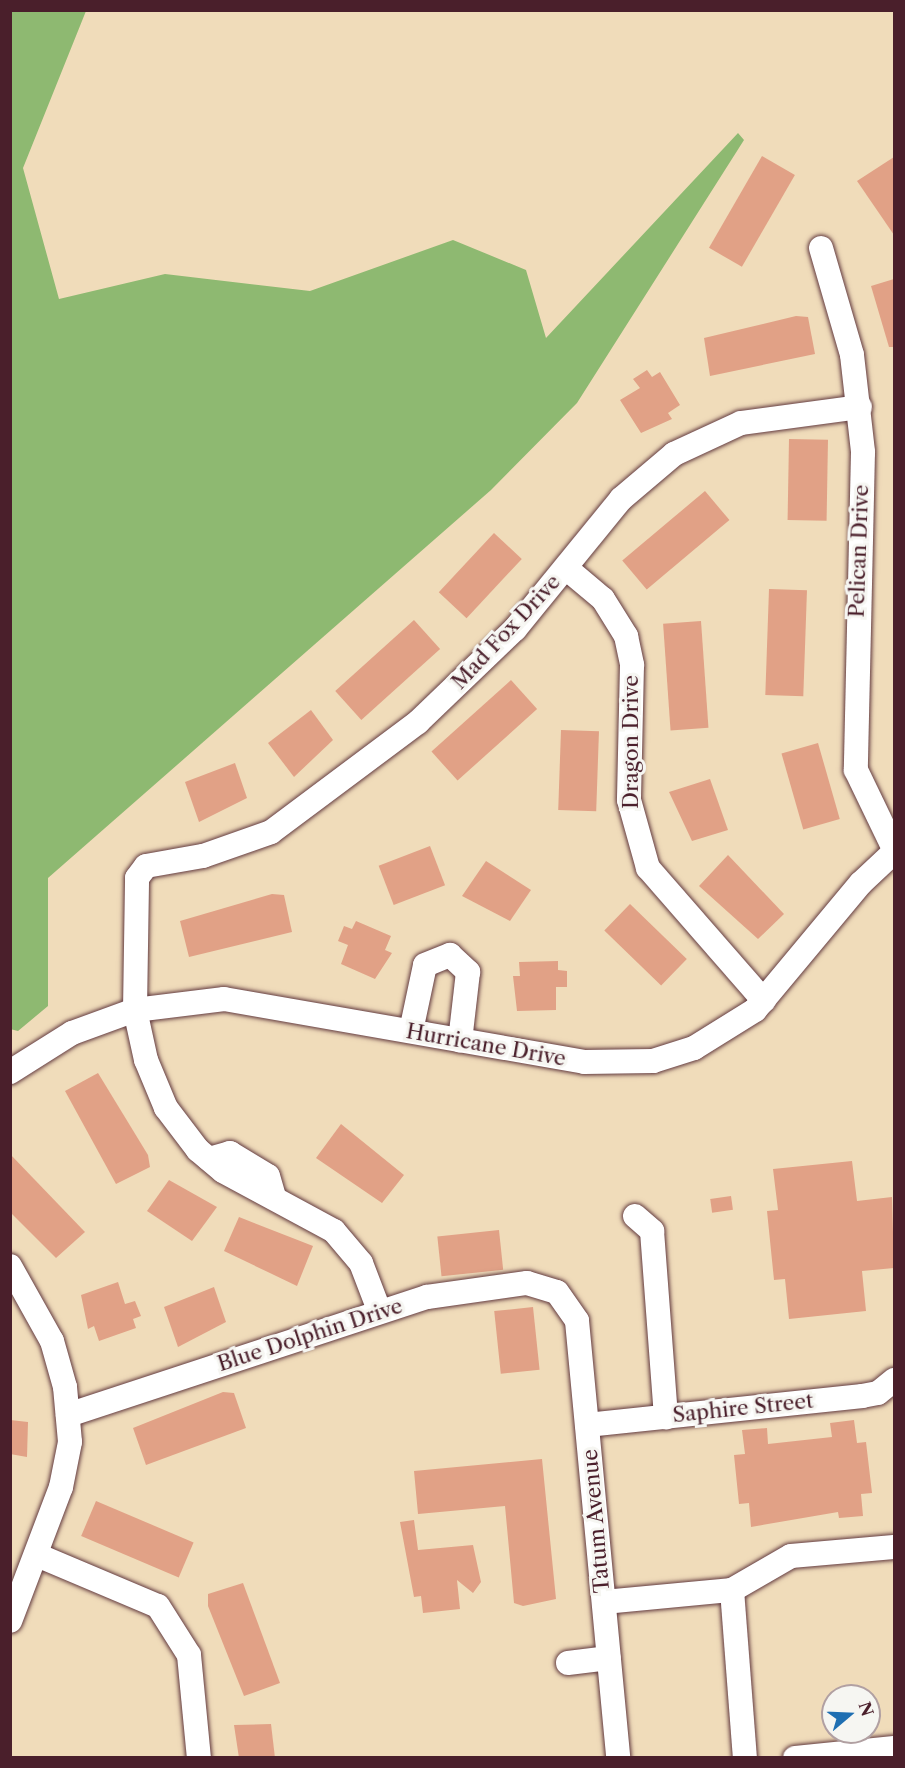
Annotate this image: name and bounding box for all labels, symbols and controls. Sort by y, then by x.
street label: Pelican Drive [844,484,874,618]
street label: Mad Fox Drive [446,569,566,695]
street label: Dragon Drive [618,675,644,809]
street label: Hurricane Drive [404,1019,568,1071]
street label: Blue Dolphin Drive [214,1293,406,1377]
street label: Saphire Street [671,1388,815,1428]
street label: Tatum Avenue [577,1448,615,1594]
north arrow [821,1684,881,1744]
text: N [854,1699,878,1719]

